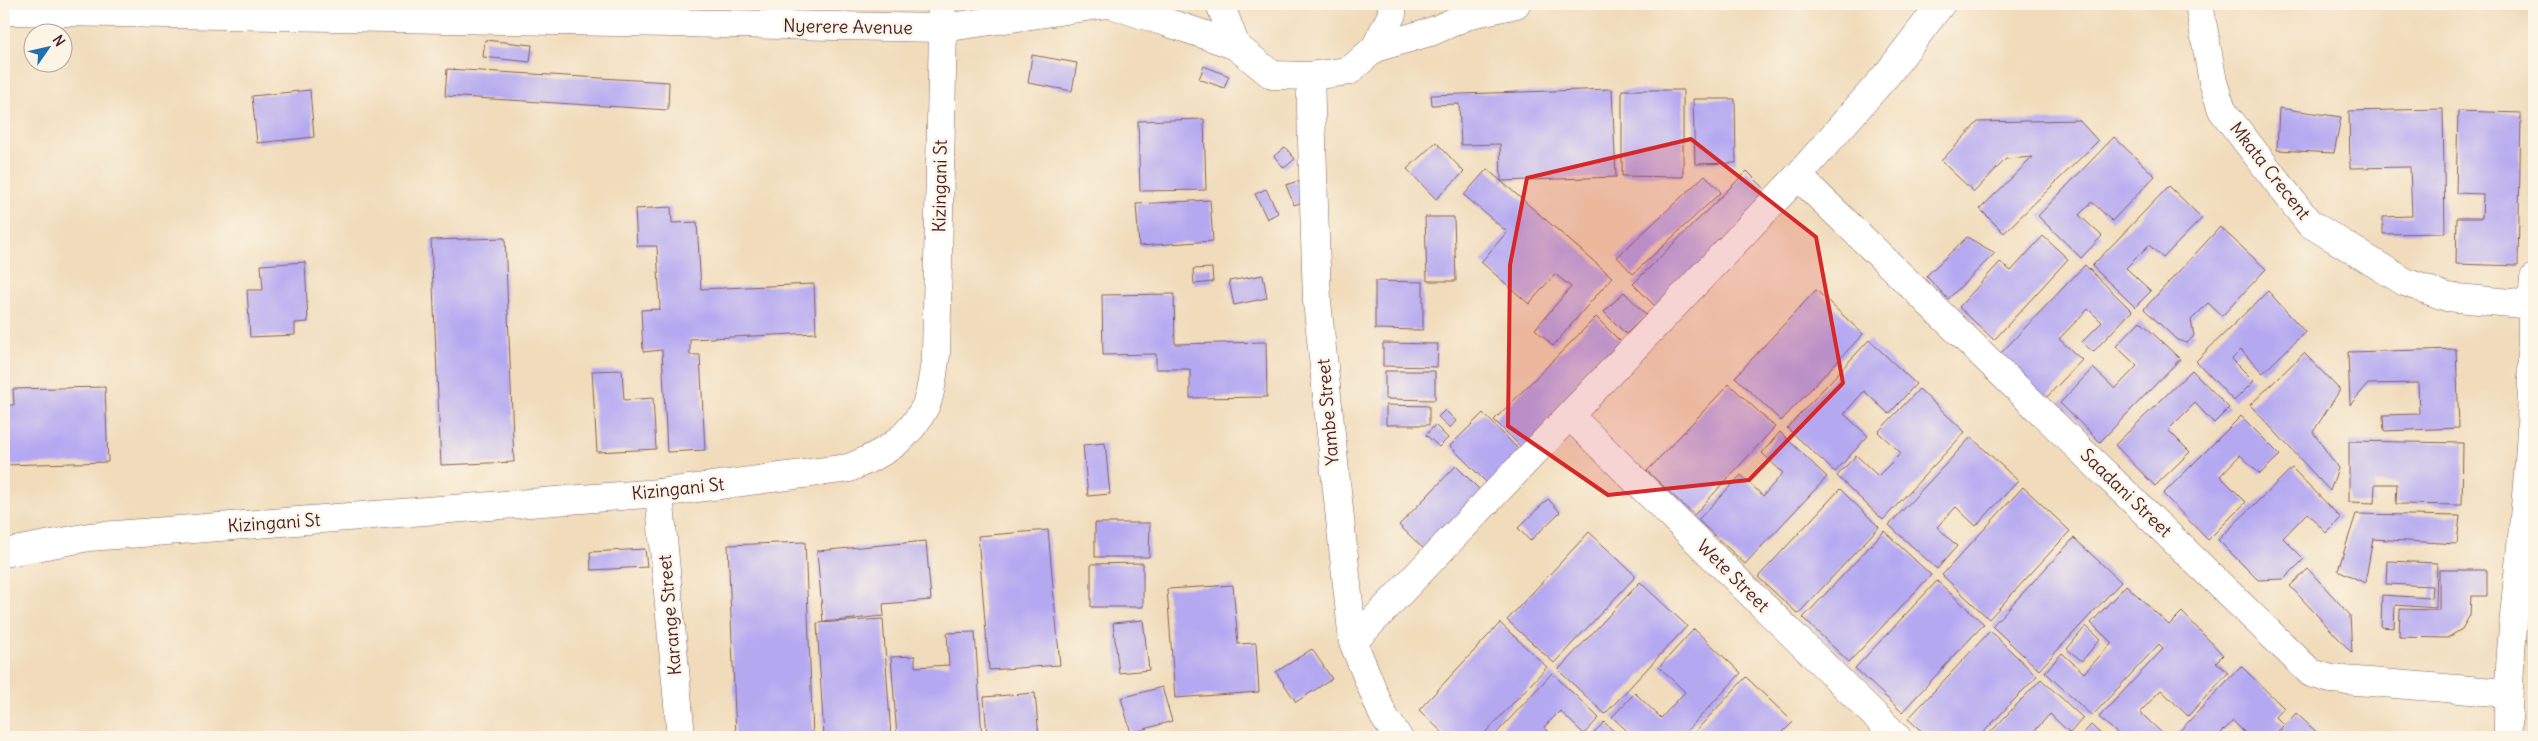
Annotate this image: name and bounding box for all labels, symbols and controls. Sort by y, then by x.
street label: Nyerere Avenue [783,14,913,39]
north arrow [22,22,72,72]
text: N [49,32,69,50]
street label: Mkata Crecent [2225,117,2316,224]
street label: Kizingani St [927,139,952,233]
street label: Yambe Street [1311,358,1344,466]
street label: Saadani Street [2076,443,2177,542]
street label: Kizingani St [630,472,725,505]
street label: Kizingani St [227,508,321,537]
street label: Wete Street [1692,535,1774,617]
street label: Karange Street [653,554,686,676]

